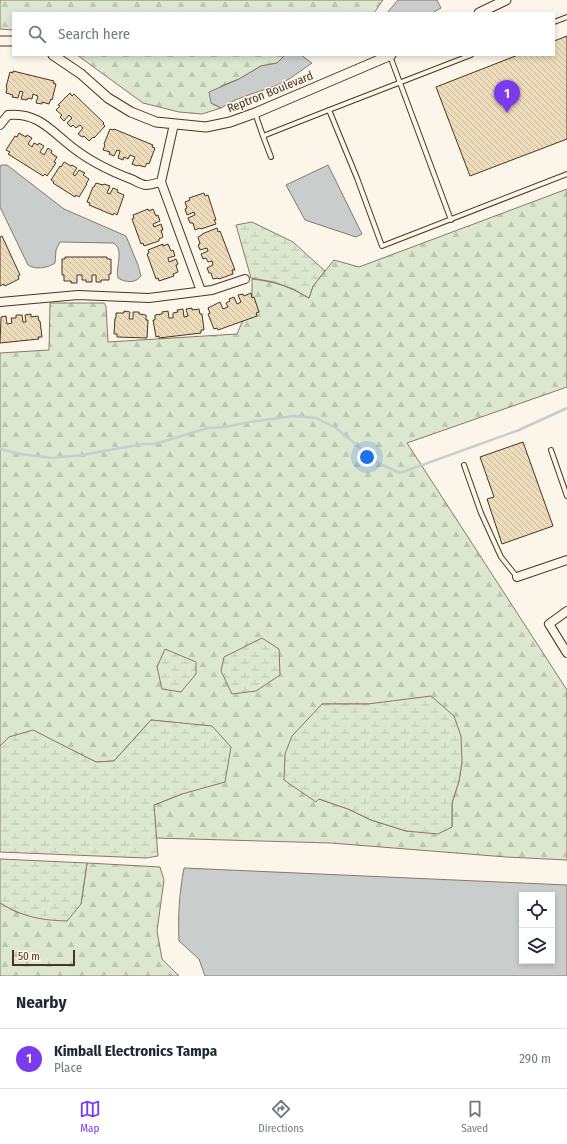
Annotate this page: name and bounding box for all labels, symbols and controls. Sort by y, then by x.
search box [12,12,555,56]
icon: search [26,23,48,45]
text: Search here [58,25,130,43]
street label: Reptron Boulevard [225,68,315,116]
pin: 1 [494,80,520,113]
your location [357,447,377,467]
map controls [519,892,555,964]
button: locate [519,892,555,928]
button: layers [519,928,555,964]
scale bar [12,948,75,967]
text: 50 m [18,950,40,963]
text: Nearby [16,992,67,1013]
text: Kimball Electronics Tampa [54,1042,217,1060]
text: 1 [26,1051,32,1066]
text: 290 m [519,1051,551,1066]
text: Place [54,1060,82,1075]
tab: Map [79,1098,101,1135]
tab: Directions [258,1098,304,1135]
tab: Saved [461,1098,488,1135]

